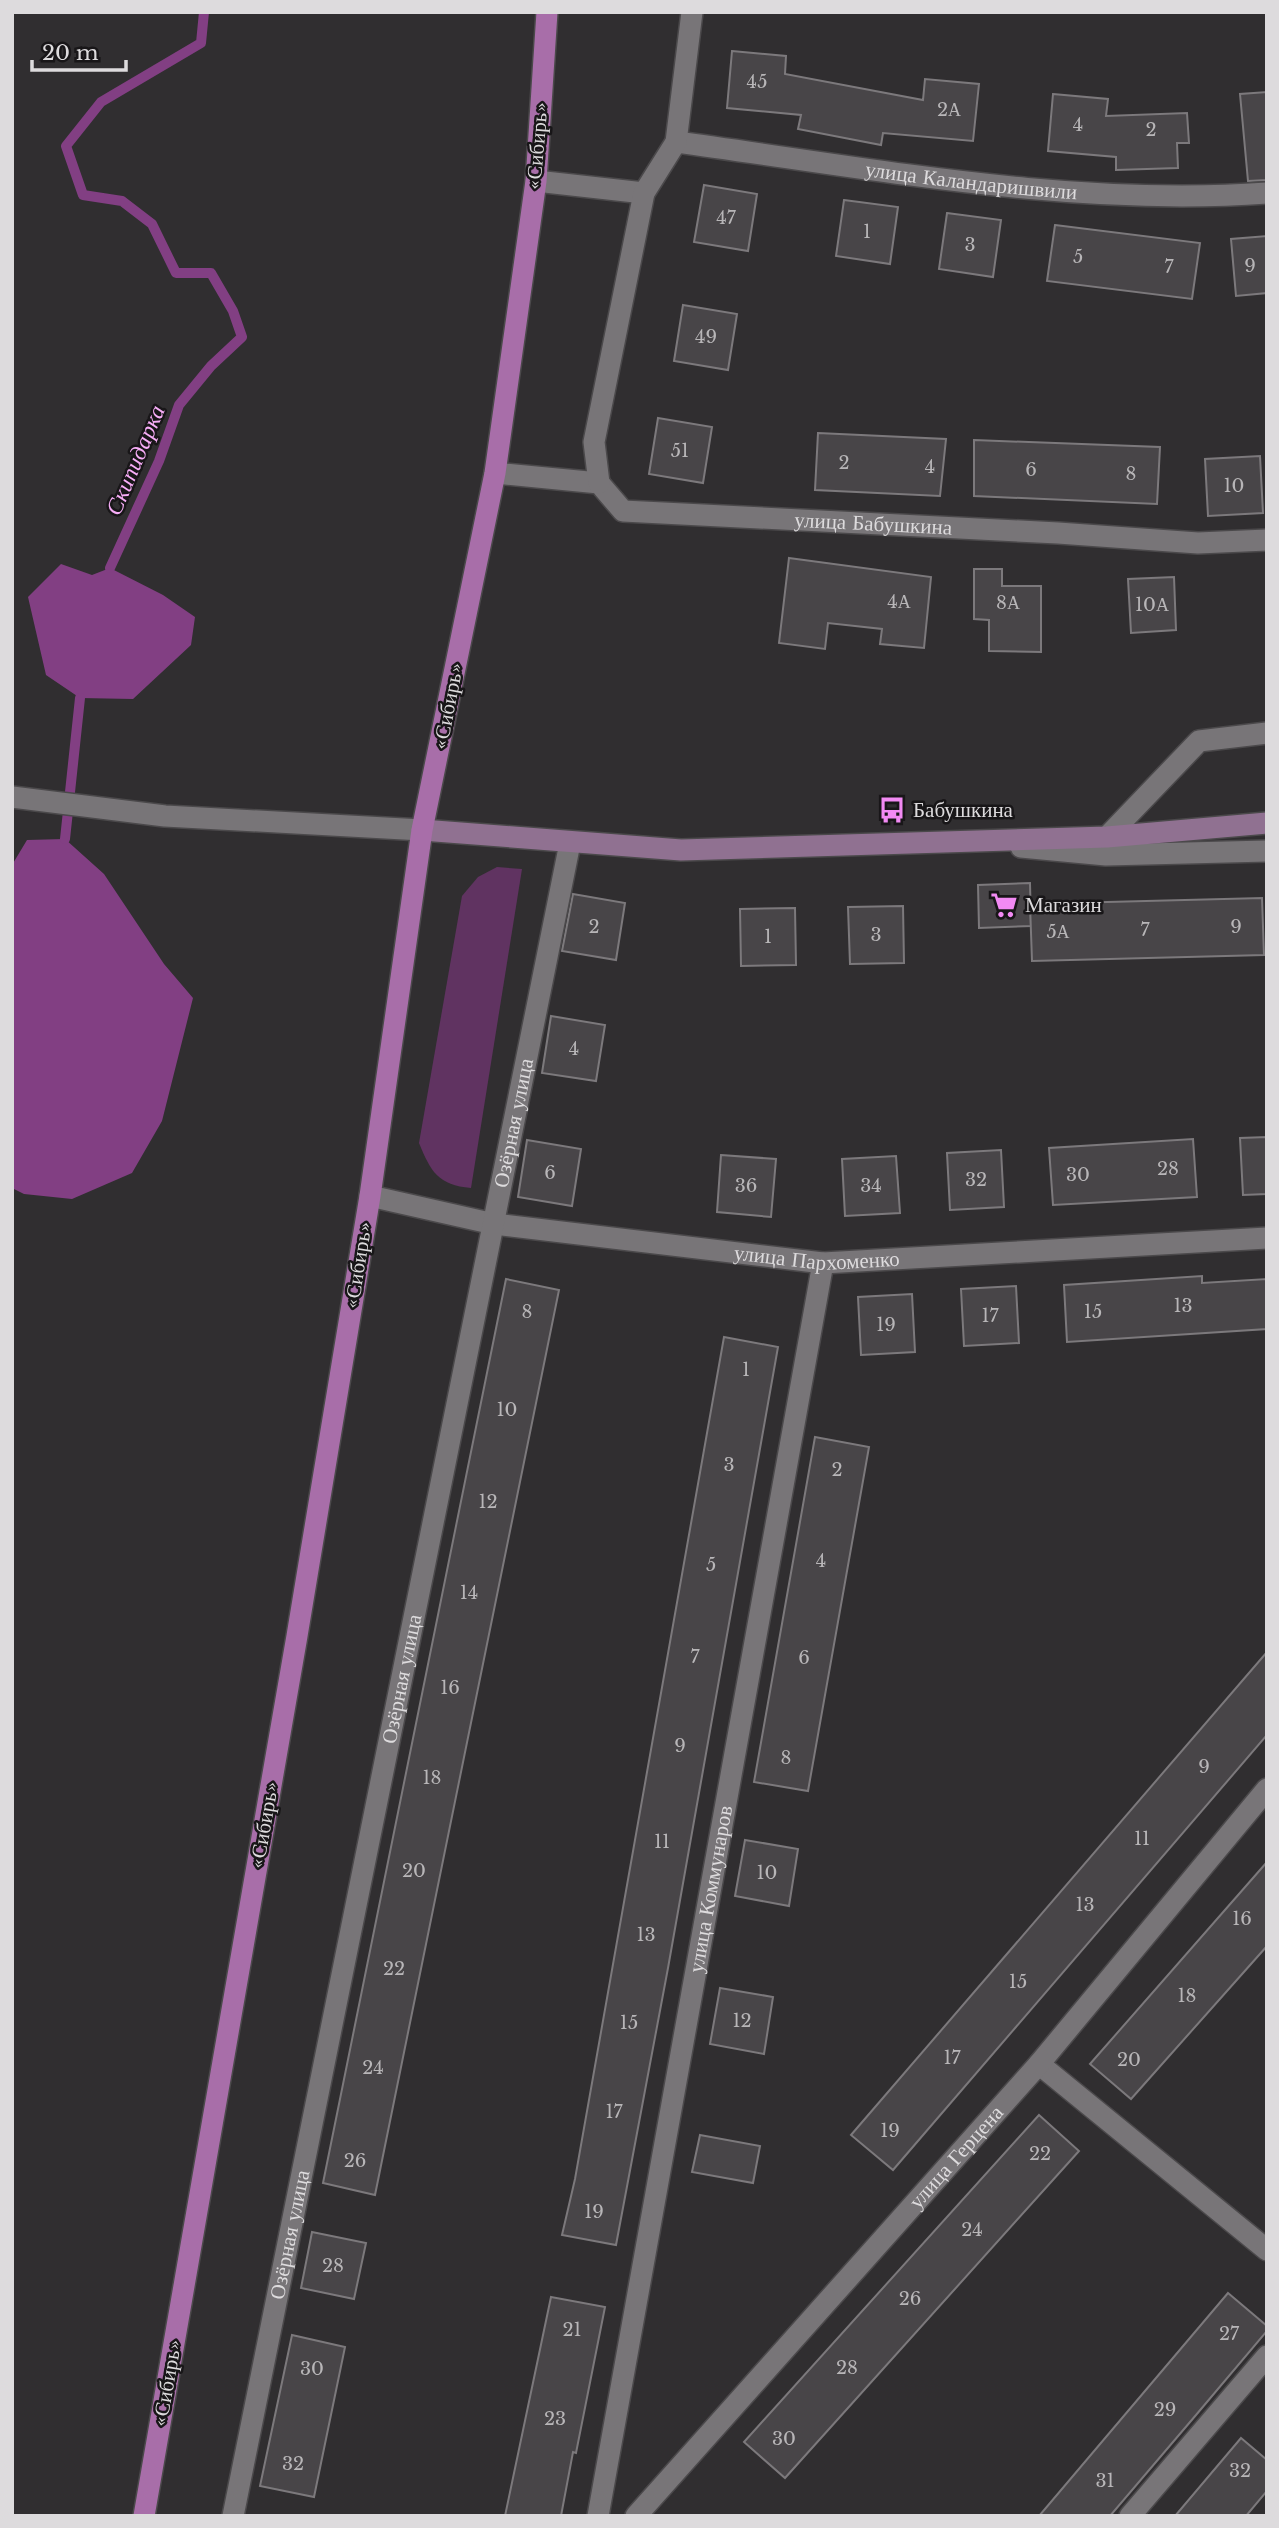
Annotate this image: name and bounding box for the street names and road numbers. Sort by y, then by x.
street label: «Сибирь» [520,101,554,191]
street label: улица Каландаришвили [864,156,1078,205]
street label: улица Бабушкина [794,507,954,541]
street label: «Сибирь» [427,660,469,752]
street label: Озёрная улица [488,1055,539,1190]
street label: «Сибирь» [338,1220,378,1310]
street label: улица Пархоменко [733,1240,900,1276]
street label: Озёрная улица [376,1611,427,1746]
street label: «Сибирь» [244,1780,284,1870]
street label: улица Коммунаров [683,1803,738,1975]
street label: улица Герцена [903,2100,1009,2214]
street label: Озёрная улица [264,2167,316,2302]
street label: «Сибирь» [147,2338,187,2428]

